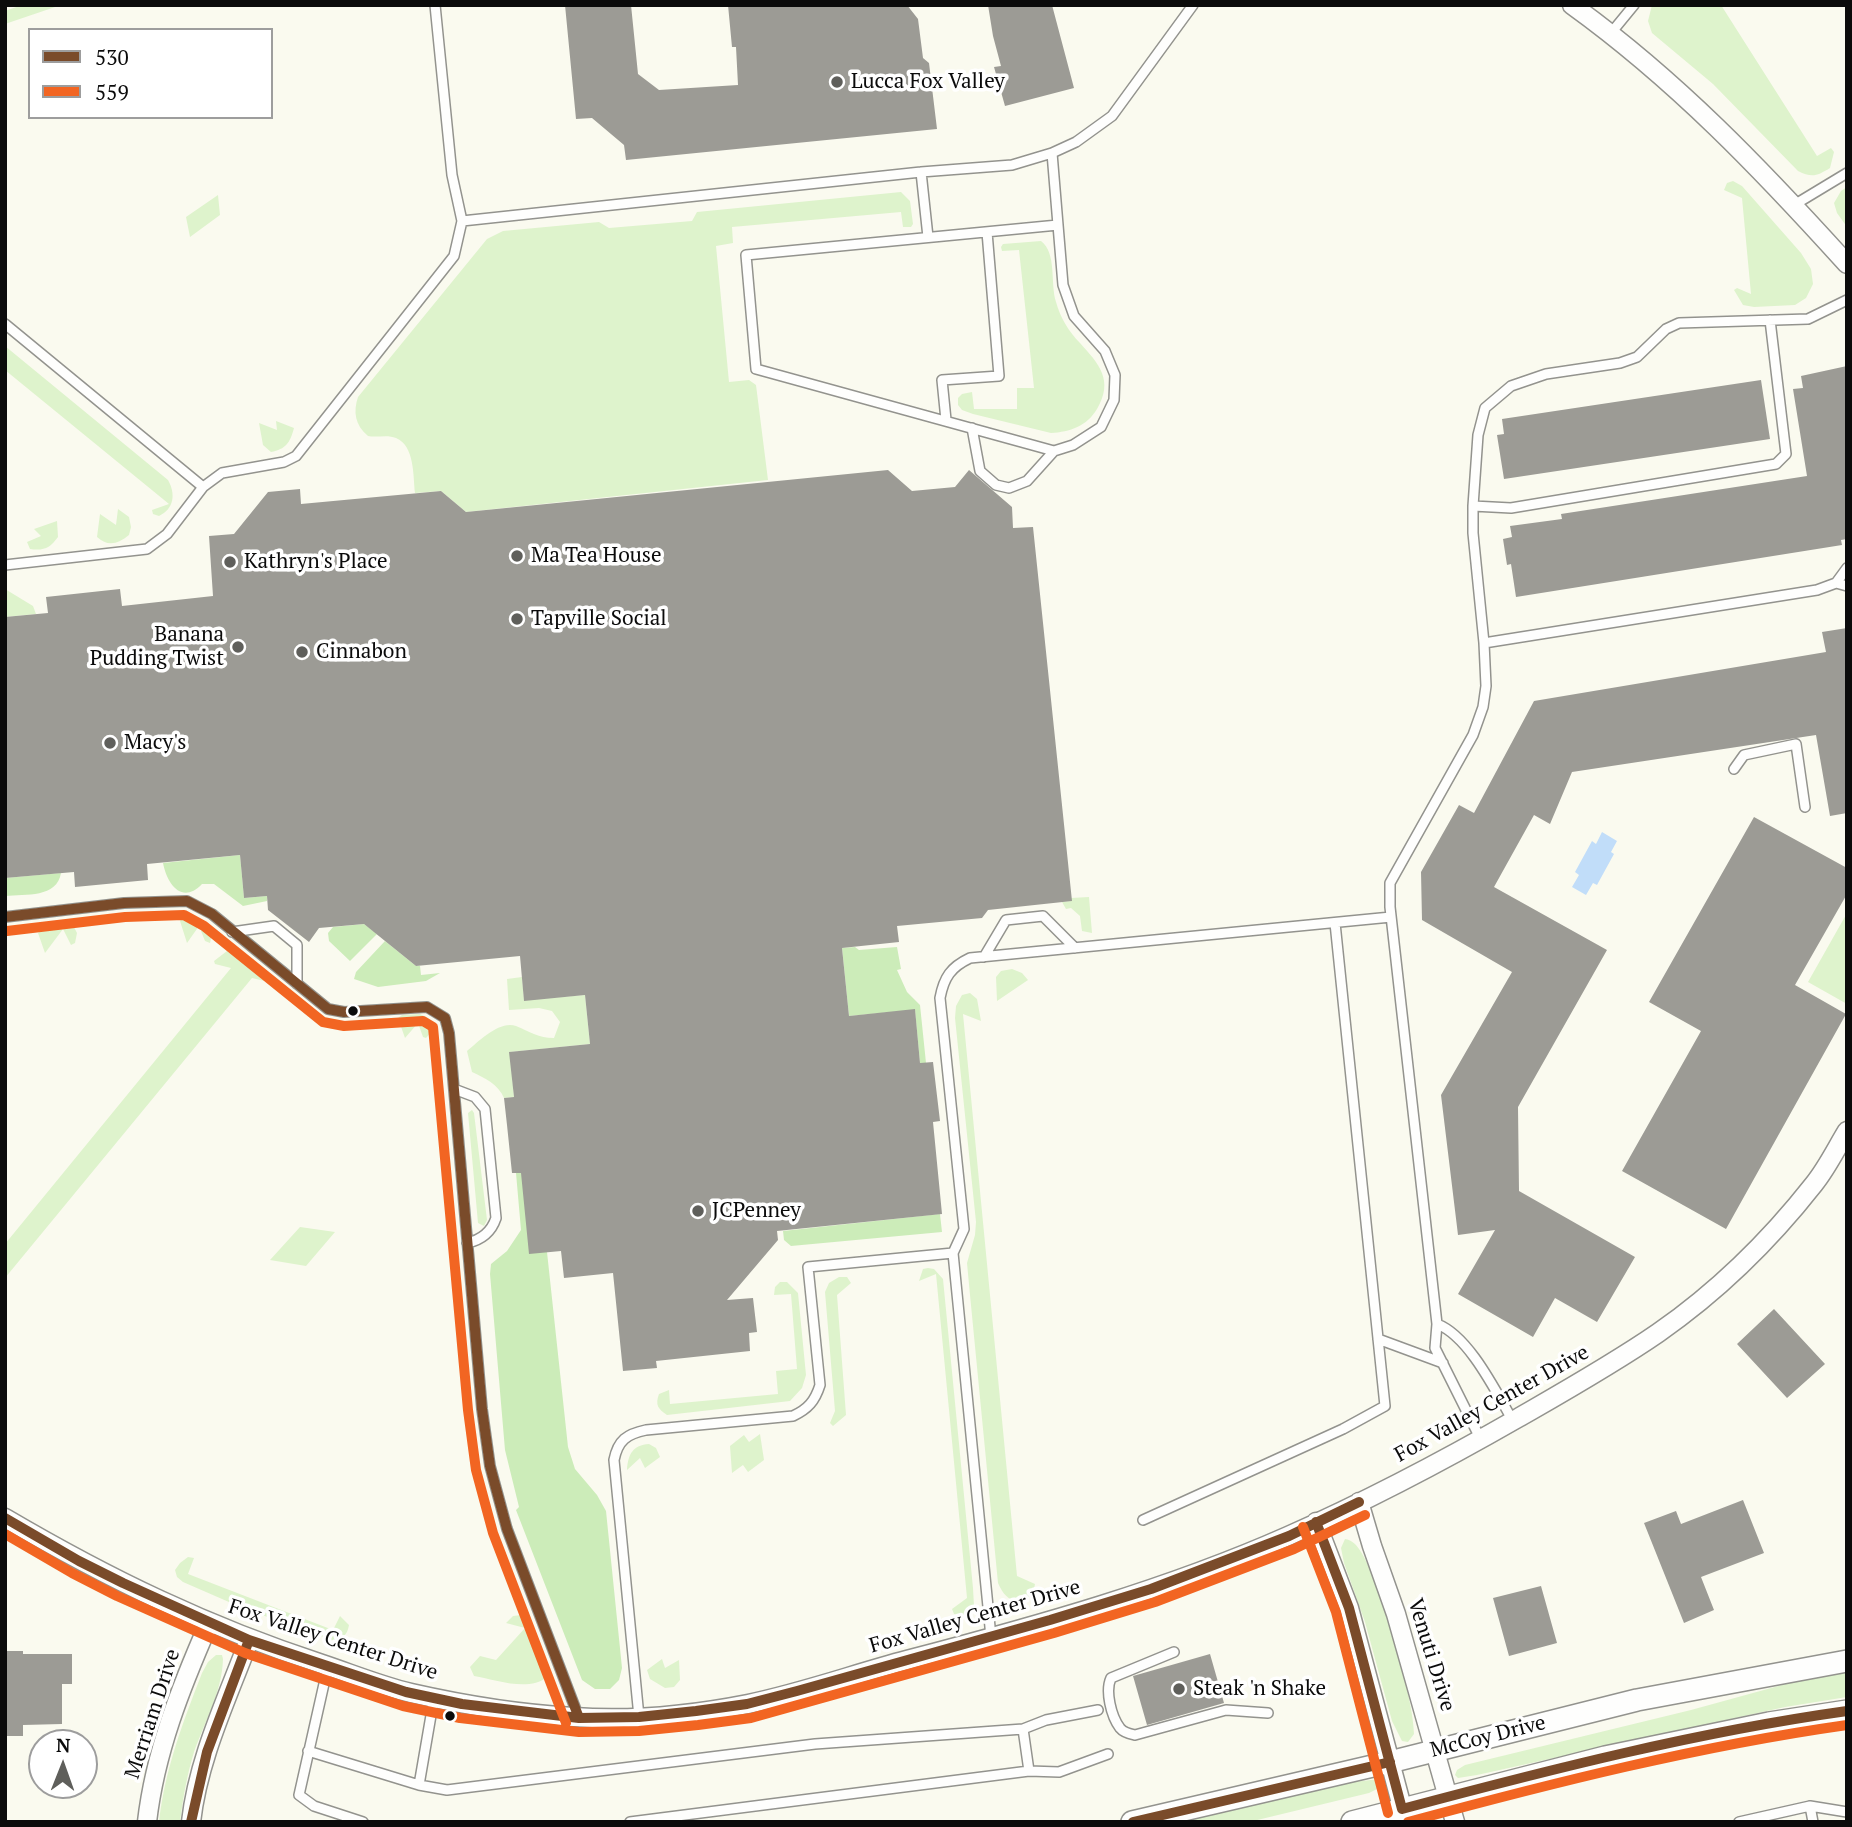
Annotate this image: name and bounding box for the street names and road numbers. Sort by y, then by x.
street label: Fox Valley Center Drive [1390,1340,1594,1468]
street label: Fox Valley Center Drive [867,1575,1083,1659]
street label: Fox Valley Center Drive [225,1594,441,1686]
street label: Venuti Drive [1402,1595,1460,1715]
street label: Merriam Drive [120,1646,186,1782]
street label: McCoy Drive [1428,1710,1548,1764]

